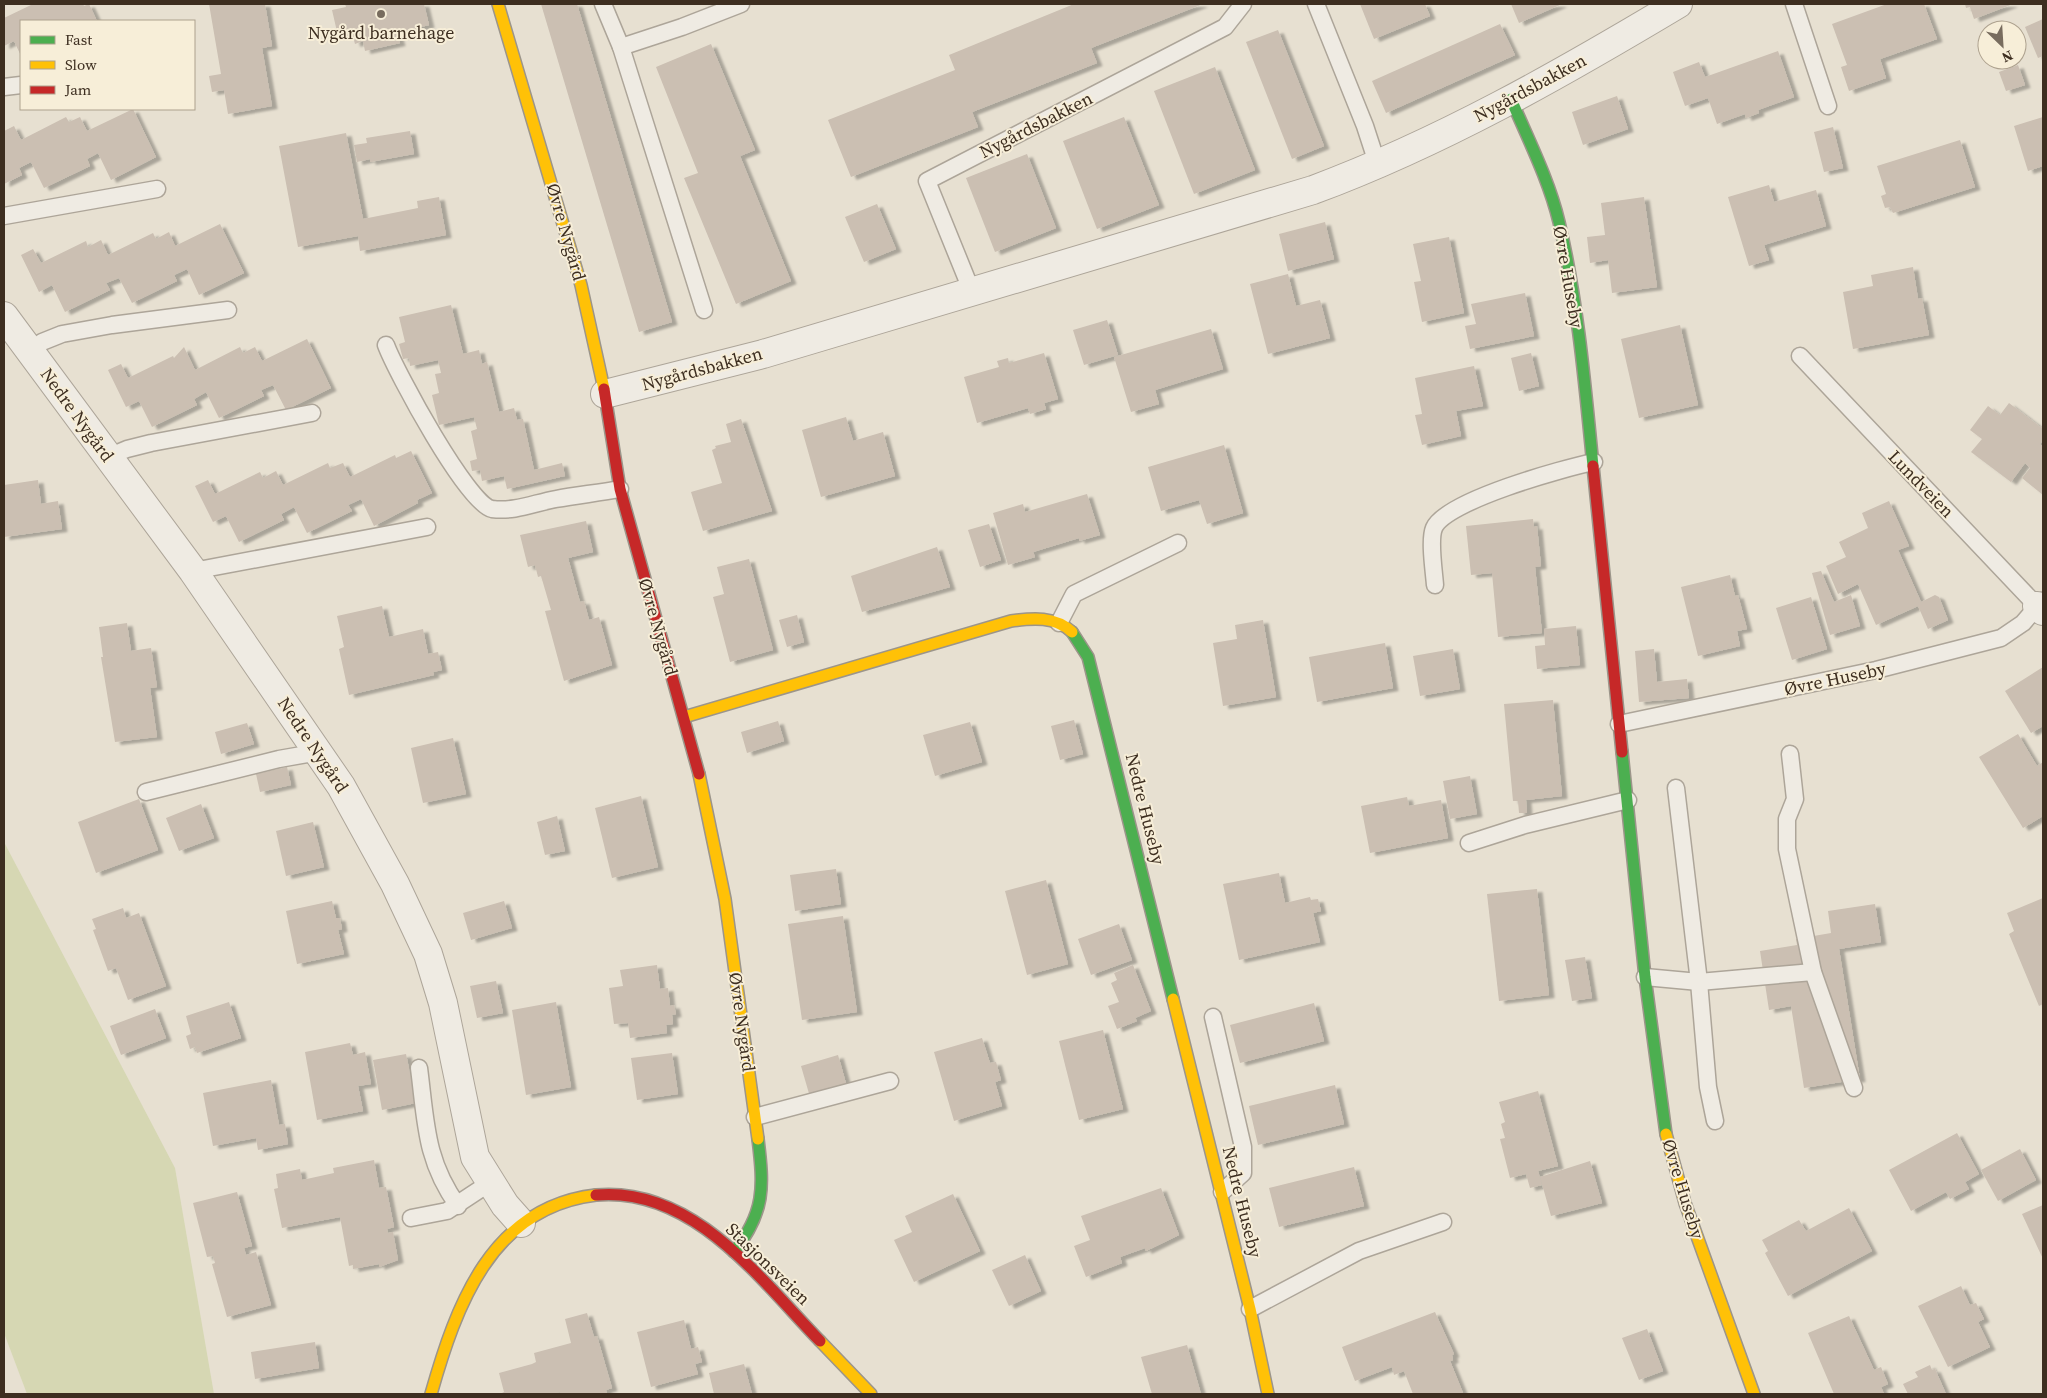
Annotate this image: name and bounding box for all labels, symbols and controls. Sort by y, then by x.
marker: Nygård barnehage [375,8,387,20]
legend [20,20,195,110]
place label: Nygård barnehage [308,20,454,45]
north arrow [1977,20,2027,70]
text: Fast [65,29,92,50]
text: N [1999,46,2016,68]
street label: Nygårdsbakken [1469,47,1590,128]
text: Slow [65,54,97,75]
text: Jam [64,79,92,100]
street label: Nygårdsbakken [975,85,1097,164]
street label: Øvre Nygård [541,180,592,283]
street label: Øvre Huseby [1547,224,1590,331]
street label: Nygårdsbakken [639,340,765,397]
street label: Nedre Nygård [35,363,120,467]
street label: Lundveien [1883,444,1960,523]
street label: Øvre Nygård [633,575,684,678]
street label: Øvre Huseby [1782,655,1889,701]
street label: Nedre Nygård [272,692,355,798]
street label: Nedre Huseby [1120,751,1172,868]
street label: Øvre Nygård [723,971,762,1073]
street label: Øvre Huseby [1656,1136,1711,1243]
street label: Nedre Huseby [1217,1144,1269,1261]
street label: Stasjonsveien [721,1217,816,1310]

